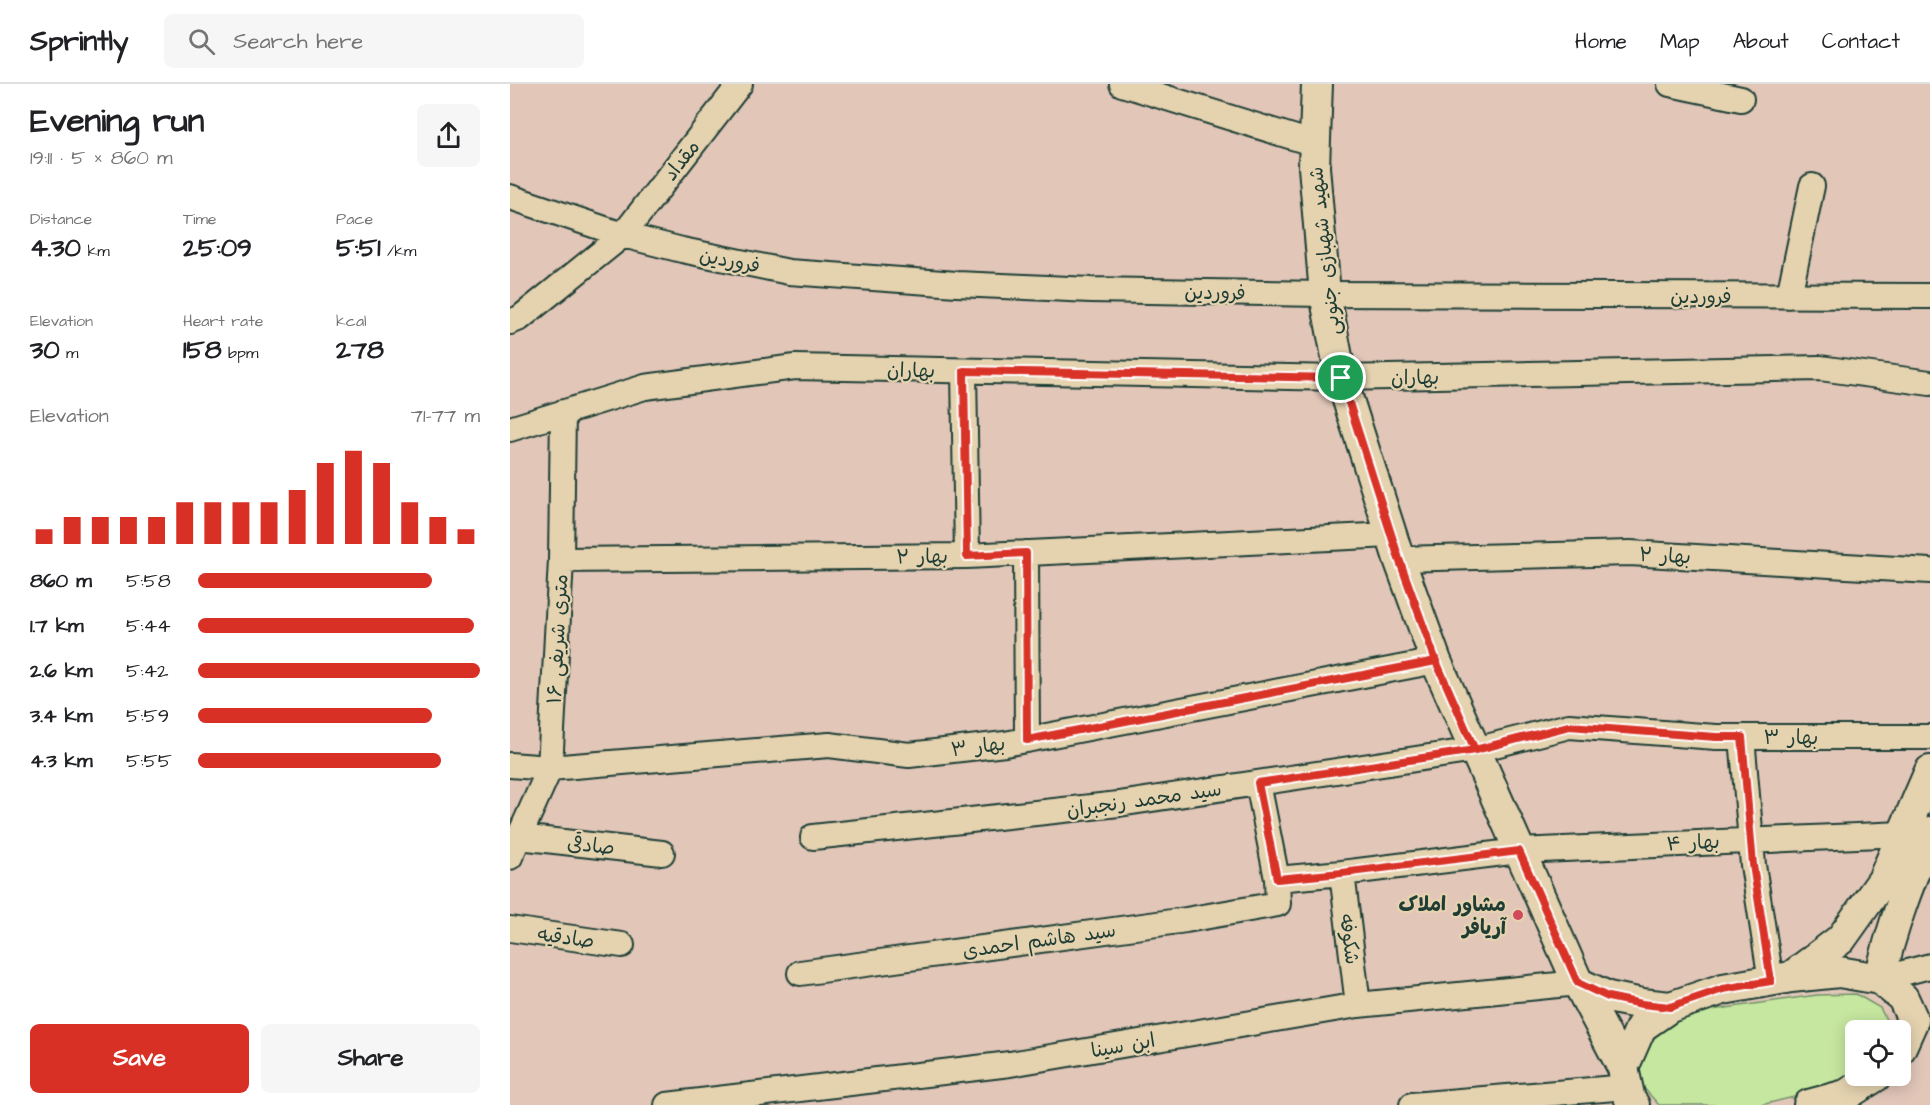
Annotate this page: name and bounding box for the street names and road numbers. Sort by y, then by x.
street label: مقداد [657,134,707,187]
street label: شهید شهبازی جنوبی [1302,165,1348,337]
street label: فروردین [697,241,763,281]
street label: فروردین [1184,278,1246,308]
street label: فروردین [1670,283,1732,311]
street label: بهاران [887,357,935,385]
street label: بهاران [1391,364,1439,392]
street label: بهار ۲ [1638,541,1692,571]
street label: بهار ۲ [896,543,948,571]
street label: ۱۶ متری شریفی [541,573,575,705]
street label: بهار ۳ [1764,724,1818,752]
street label: بهار ۳ [949,730,1007,764]
street label: سید محمد رنجبران [1065,775,1223,825]
street label: بهار ۴ [1666,828,1720,858]
street label: صادقی [566,830,616,862]
street label: شکوفه [1332,912,1366,966]
street label: سید هاشم احمدی [961,916,1118,966]
street label: صادقیه [536,920,596,956]
street label: ابن سینا [1089,1027,1158,1065]

